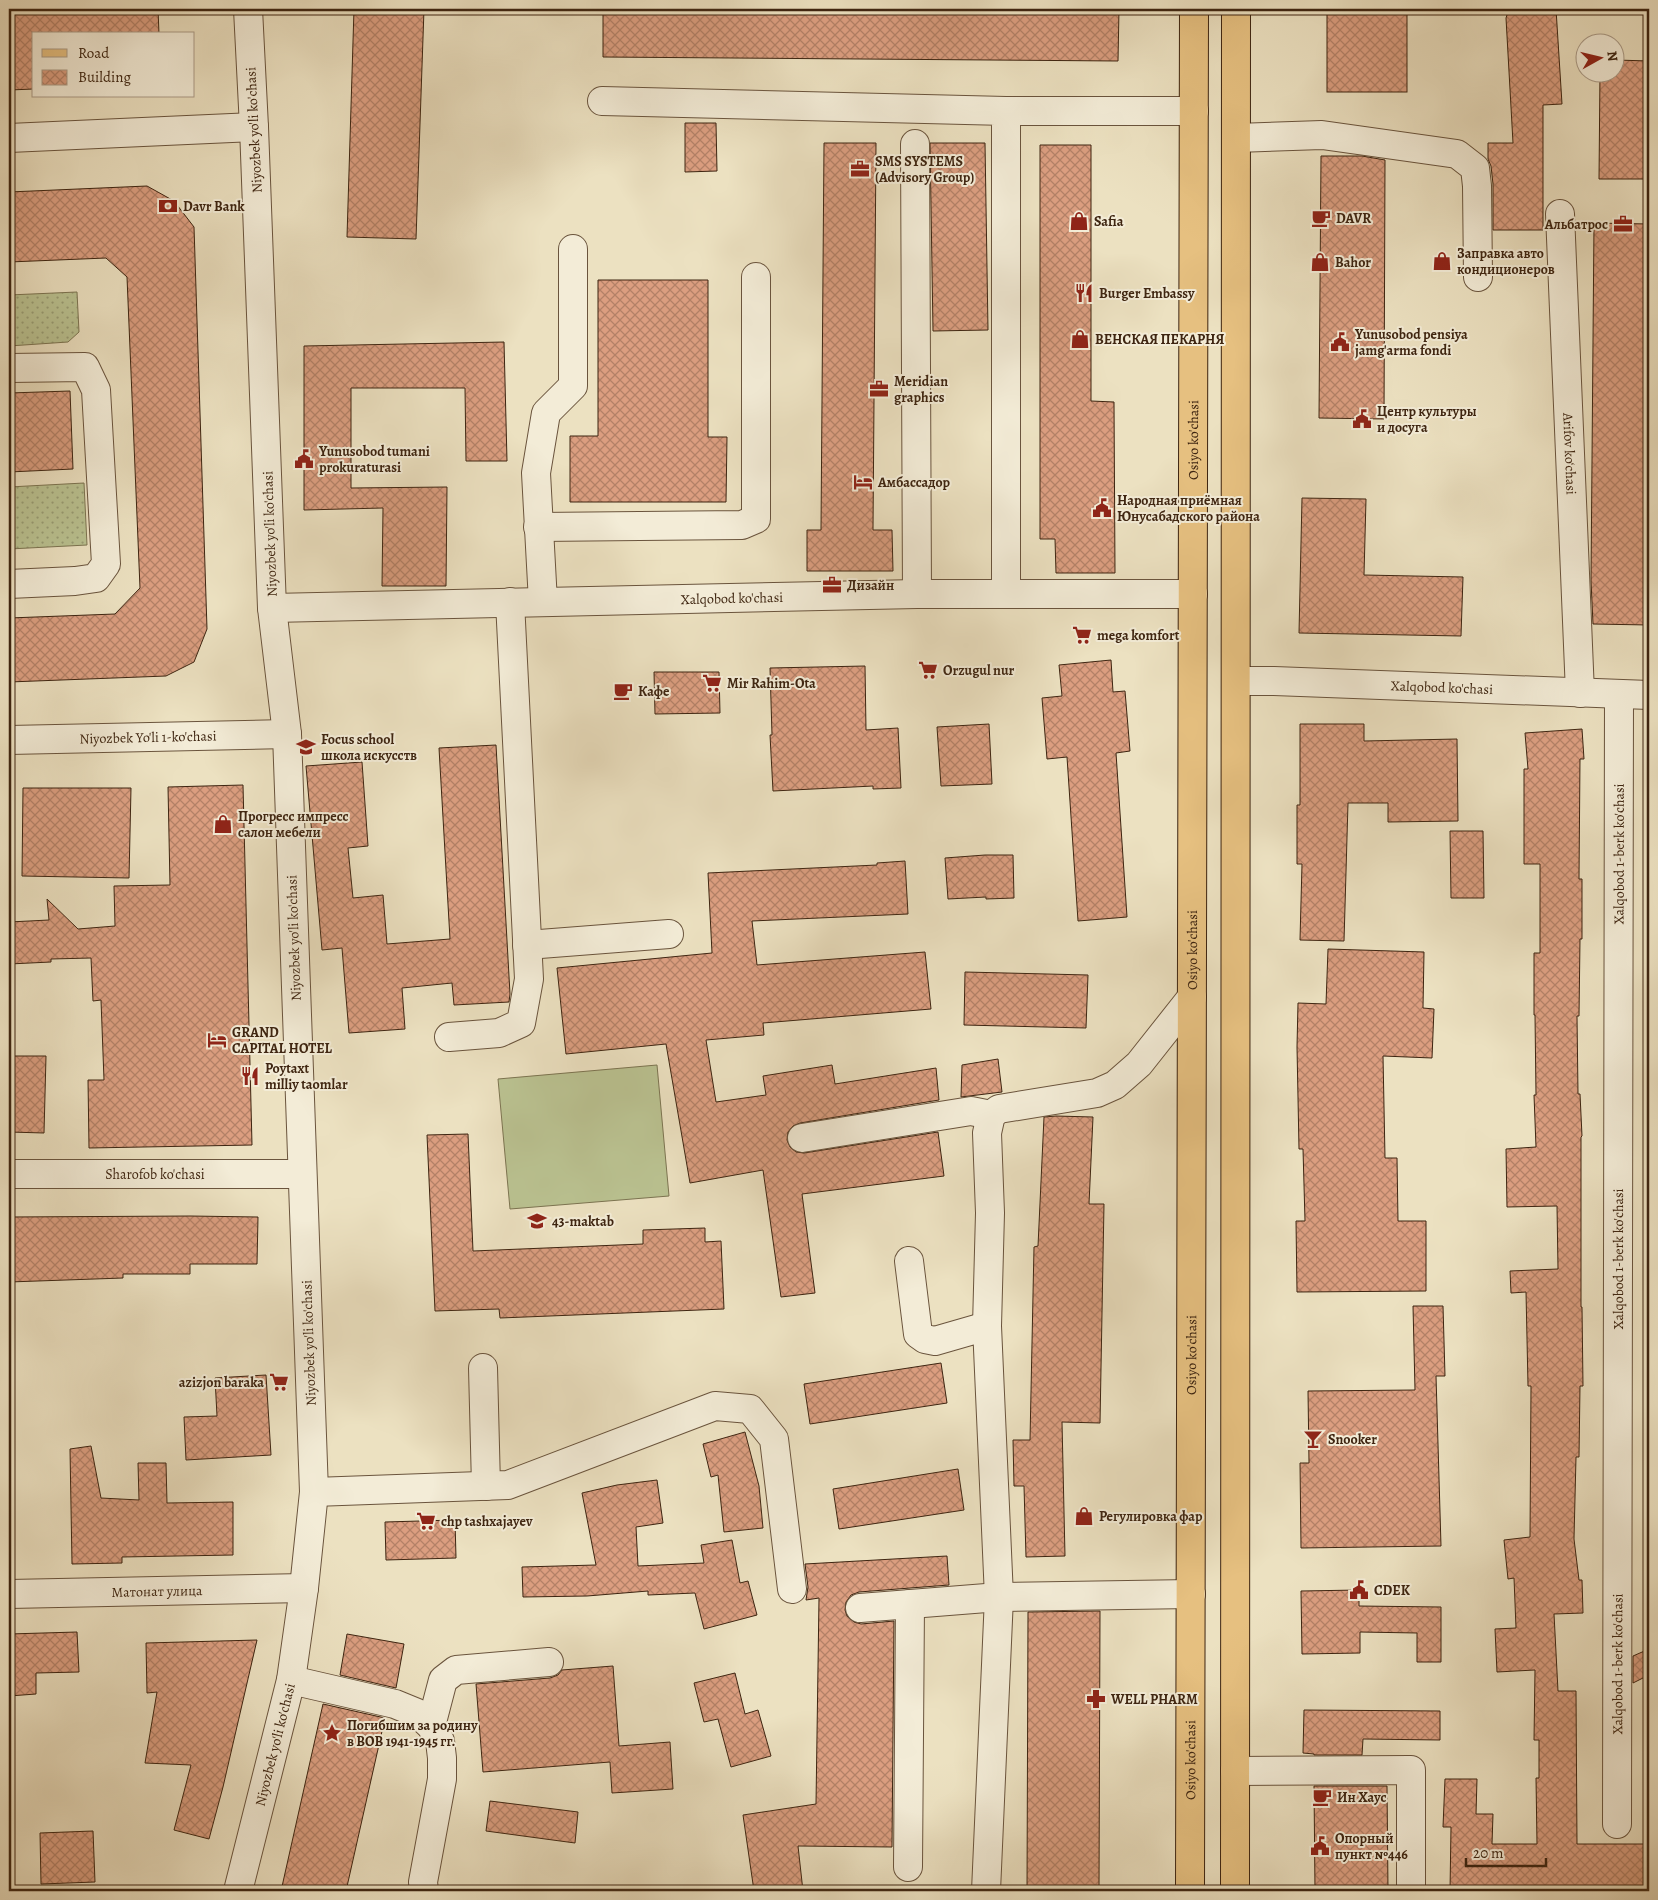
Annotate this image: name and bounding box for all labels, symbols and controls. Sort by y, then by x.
legend [32,32,195,98]
north arrow [1576,32,1626,82]
text: Road [78,43,110,63]
text: N [1602,50,1622,63]
text: Building [78,67,131,87]
street label: Niyozbek yo'li ko'chasi [241,67,267,193]
place label: SMS SYSTEMS (Advisory Group) [875,152,974,187]
office icon: SMS SYSTEMS (Advisory Group) [849,158,871,180]
bank icon: Davr Bank [157,195,179,217]
place label: Davr Bank [183,197,245,216]
cafe icon: DAVR [1310,207,1332,229]
place label: DAVR [1336,209,1371,228]
shop icon: Safia [1068,210,1090,232]
place label: Safia [1094,212,1124,231]
office icon: Альбатрос [1612,213,1634,235]
place label: Альбатрос [1544,215,1608,234]
place label: Заправка авто кондиционеров [1457,244,1555,279]
shop icon: Заправка авто кондиционеров [1431,250,1453,272]
shop icon: Bahor [1309,251,1331,273]
place label: Bahor [1335,253,1371,272]
restaurant icon: Burger Embassy [1073,282,1095,304]
place label: Burger Embassy [1099,284,1195,303]
place label: Yunusobod pensiya jamg'arma fondi [1354,325,1468,360]
shop icon: ВЕНСКАЯ ПЕКАРНЯ [1069,328,1091,350]
place label: ВЕНСКАЯ ПЕКАРНЯ [1095,330,1224,349]
public building icon: Yunusobod pensiya jamg'arma fondi [1329,331,1351,353]
place label: Meridian graphics [894,372,948,407]
office icon: Meridian graphics [868,378,890,400]
street label: Osiyo ko'chasi [1183,400,1203,480]
place label: Центр культуры и досуга [1377,402,1477,437]
public building icon: Центр культуры и досуга [1351,408,1373,430]
street label: Arifov ko‘chasi [1559,411,1581,495]
place label: Yunusobod tumani prokuraturasi [318,442,430,477]
public building icon: Yunusobod tumani prokuraturasi [293,448,315,470]
street label: Niyozbek yo'li ko'chasi [258,471,282,597]
hotel icon: Амбассадор [852,471,874,493]
place label: Амбассадор [877,473,951,492]
place label: Народная приёмная Юнусабадского района [1117,491,1260,526]
public building icon: Народная приёмная Юнусабадского района [1091,497,1113,519]
office icon: Дизайн [821,574,843,596]
place label: Дизайн [847,576,894,595]
street label: Xalqobod ko'chasi [680,587,783,609]
supermarket icon: mega komfort [1071,624,1093,646]
place label: mega komfort [1097,626,1180,645]
supermarket icon: Orzugul nur [917,659,939,681]
place label: Orzugul nur [943,661,1015,680]
supermarket icon: Mir Rahim-Ota [701,672,723,694]
place label: Mir Rahim-Ota [727,674,816,693]
street label: Xalqobod ko'chasi [1390,676,1493,699]
cafe icon: Кафе [612,680,634,702]
place label: Кафе [638,682,670,701]
street label: Niyozbek Yo'li 1-ko'chasi [79,726,217,748]
place label: Focus school школа искусств [321,730,417,765]
school or university icon: Focus school школа искусств [295,736,317,758]
street label: Xalqobod 1-berk ko'chasi [1609,783,1628,925]
place label: Прогресс импресс салон мебели [238,807,349,842]
shop icon: Прогресс импресс салон мебели [212,813,234,835]
street label: Niyozbek yo'li ko'chasi [282,875,306,1001]
street label: Osiyo ko'chasi [1182,910,1202,990]
place label: GRAND CAPITAL HOTEL [232,1023,333,1058]
hotel icon: GRAND CAPITAL HOTEL [206,1029,228,1051]
place label: Poytaxt milliy taomlar [265,1059,348,1094]
restaurant icon: Poytaxt milliy taomlar [239,1065,261,1087]
street label: Sharofob ko'chasi [105,1165,205,1184]
street label: Xalqobod 1-berk ko'chasi [1608,1188,1628,1330]
school or university icon: 43-maktab [526,1210,548,1232]
place label: 43-maktab [552,1212,614,1231]
street label: Niyozbek yo'li ko'chasi [297,1280,321,1406]
street label: Osiyo ko'chasi [1182,1315,1201,1395]
supermarket icon: azizjon baraka [268,1371,290,1393]
place label: azizjon baraka [179,1373,264,1392]
bar icon: Snooker [1302,1428,1324,1450]
place label: Snooker [1328,1430,1377,1449]
shop icon: Регулировка фар [1073,1505,1095,1527]
place label: Регулировка фар [1099,1507,1203,1526]
supermarket icon: chp tashxajayev [415,1510,437,1532]
place label: chp tashxajayev [441,1512,533,1531]
public building icon: CDEK [1348,1579,1370,1601]
street label: Матонат улица [111,1581,203,1601]
place label: CDEK [1374,1581,1411,1600]
street label: Xalqobod 1-berk ko'chasi [1608,1593,1627,1735]
street label: Niyozbek yo'li ko'chasi [250,1681,299,1808]
pharmacy icon: WELL PHARM [1085,1688,1107,1710]
place label: WELL PHARM [1110,1690,1198,1709]
place label: Погибшим за родину в ВОВ 1941-1945 гг. [347,1716,478,1751]
street label: Osiyo ko'chasi [1181,1720,1200,1800]
place icon: Погибшим за родину в ВОВ 1941-1945 гг. [321,1722,343,1744]
cafe icon: Ин Хаус [1311,1786,1333,1808]
place label: Ин Хаус [1337,1788,1387,1807]
place label: Опорный пункт №446 [1335,1829,1408,1864]
public building icon: Опорный пункт №446 [1309,1835,1331,1857]
scale bar [1466,1835,1546,1867]
text: 20 m [1473,1843,1504,1863]

